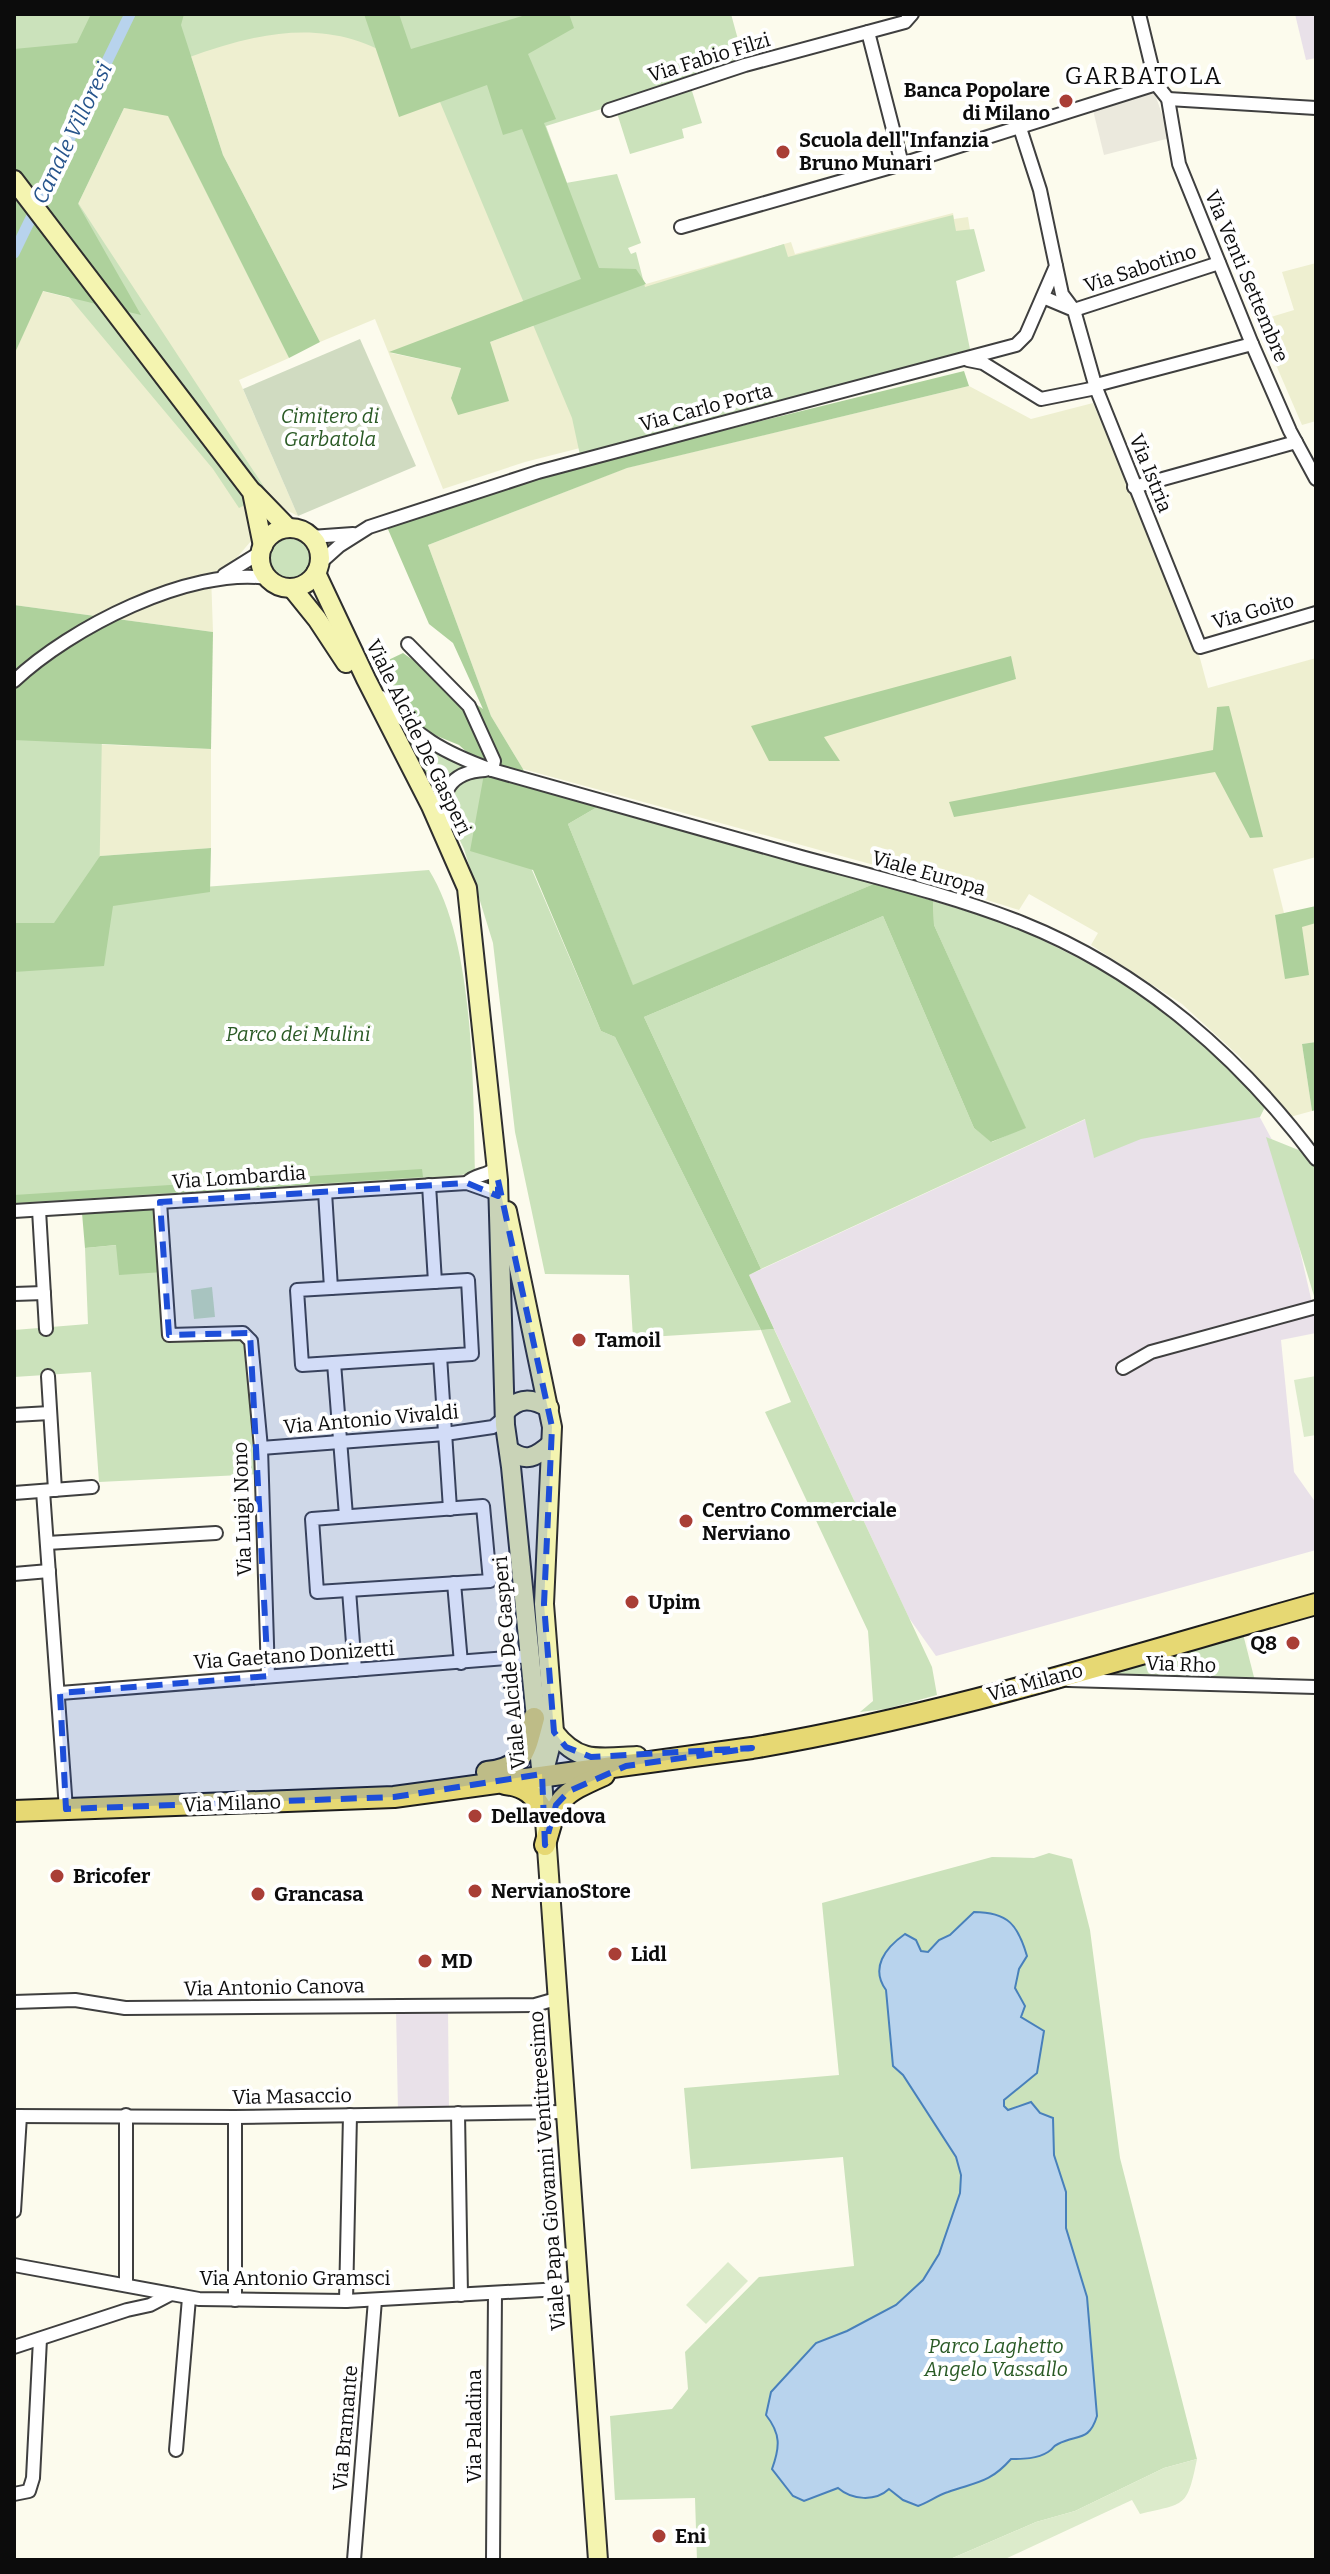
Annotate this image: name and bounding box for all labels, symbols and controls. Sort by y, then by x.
street label: Via Fabio Filzi [645,27,773,87]
water label: Canale Villoresi [26,58,118,208]
district label: GARBATOLA [1065,62,1223,90]
place label: Banca Popolare di Milano [904,78,1050,125]
marker: Banca Popolare di Milano [1057,92,1075,110]
place label: Scuola dell"Infanzia Bruno Munari [799,128,989,175]
marker: Scuola dell"Infanzia Bruno Munari [774,143,792,161]
street label: Via Venti Settembre [1200,186,1294,366]
street label: Via Sabotino [1081,239,1199,297]
street label: Via Carlo Porta [637,378,775,436]
park label: Cimitero di Garbatola [281,404,379,451]
street label: Via Istria [1124,430,1178,516]
street label: Via Goito [1209,588,1297,634]
street label: Viale Alcide De Gasperi [361,635,477,839]
street label: Viale Europa [869,845,989,901]
park label: Parco dei Mulini [226,1022,371,1046]
street label: Via Lombardia [171,1160,307,1194]
place label: Tamoil [595,1328,661,1352]
marker: Tamoil [570,1331,588,1349]
street label: Via Antonio Vivaldi [282,1399,460,1439]
street label: Via Luigi Nono [228,1441,256,1577]
place label: Centro Commerciale Nerviano [702,1498,897,1545]
marker: Centro Commerciale Nerviano [677,1512,695,1530]
street label: Viale Alcide De Gasperi [488,1555,530,1771]
place label: Upim [648,1590,700,1614]
marker: Upim [623,1593,641,1611]
place label: Q8 [1250,1631,1277,1655]
marker: Q8 [1284,1634,1302,1652]
street label: Via Gaetano Donizetti [193,1636,395,1674]
street label: Via Rho [1145,1651,1217,1677]
street label: Via Milano [985,1658,1085,1706]
street label: Via Milano [183,1789,281,1817]
place label: Dellavedova [491,1804,606,1828]
marker: Dellavedova [466,1807,484,1825]
place label: Bricofer [73,1864,151,1888]
marker: Bricofer [48,1867,66,1885]
place label: NervianoStore [491,1879,631,1903]
place label: Grancasa [274,1882,364,1906]
marker: NervianoStore [466,1882,484,1900]
marker: Grancasa [249,1885,267,1903]
place label: Lidl [631,1942,667,1966]
marker: Lidl [606,1945,624,1963]
place label: MD [441,1949,473,1973]
marker: MD [416,1952,434,1970]
street label: Via Antonio Canova [183,1973,365,2001]
street label: Viale Papa Giovanni Ventitreesimo [524,2010,570,2332]
street label: Via Masaccio [232,2083,352,2109]
street label: Via Antonio Gramsci [199,2266,391,2290]
park label: Parco Laghetto Angelo Vassallo [923,2334,1068,2381]
street label: Via Bramante [328,2364,362,2492]
street label: Via Paladina [462,2369,486,2483]
place label: Eni [675,2524,707,2548]
marker: Eni [650,2527,668,2545]

